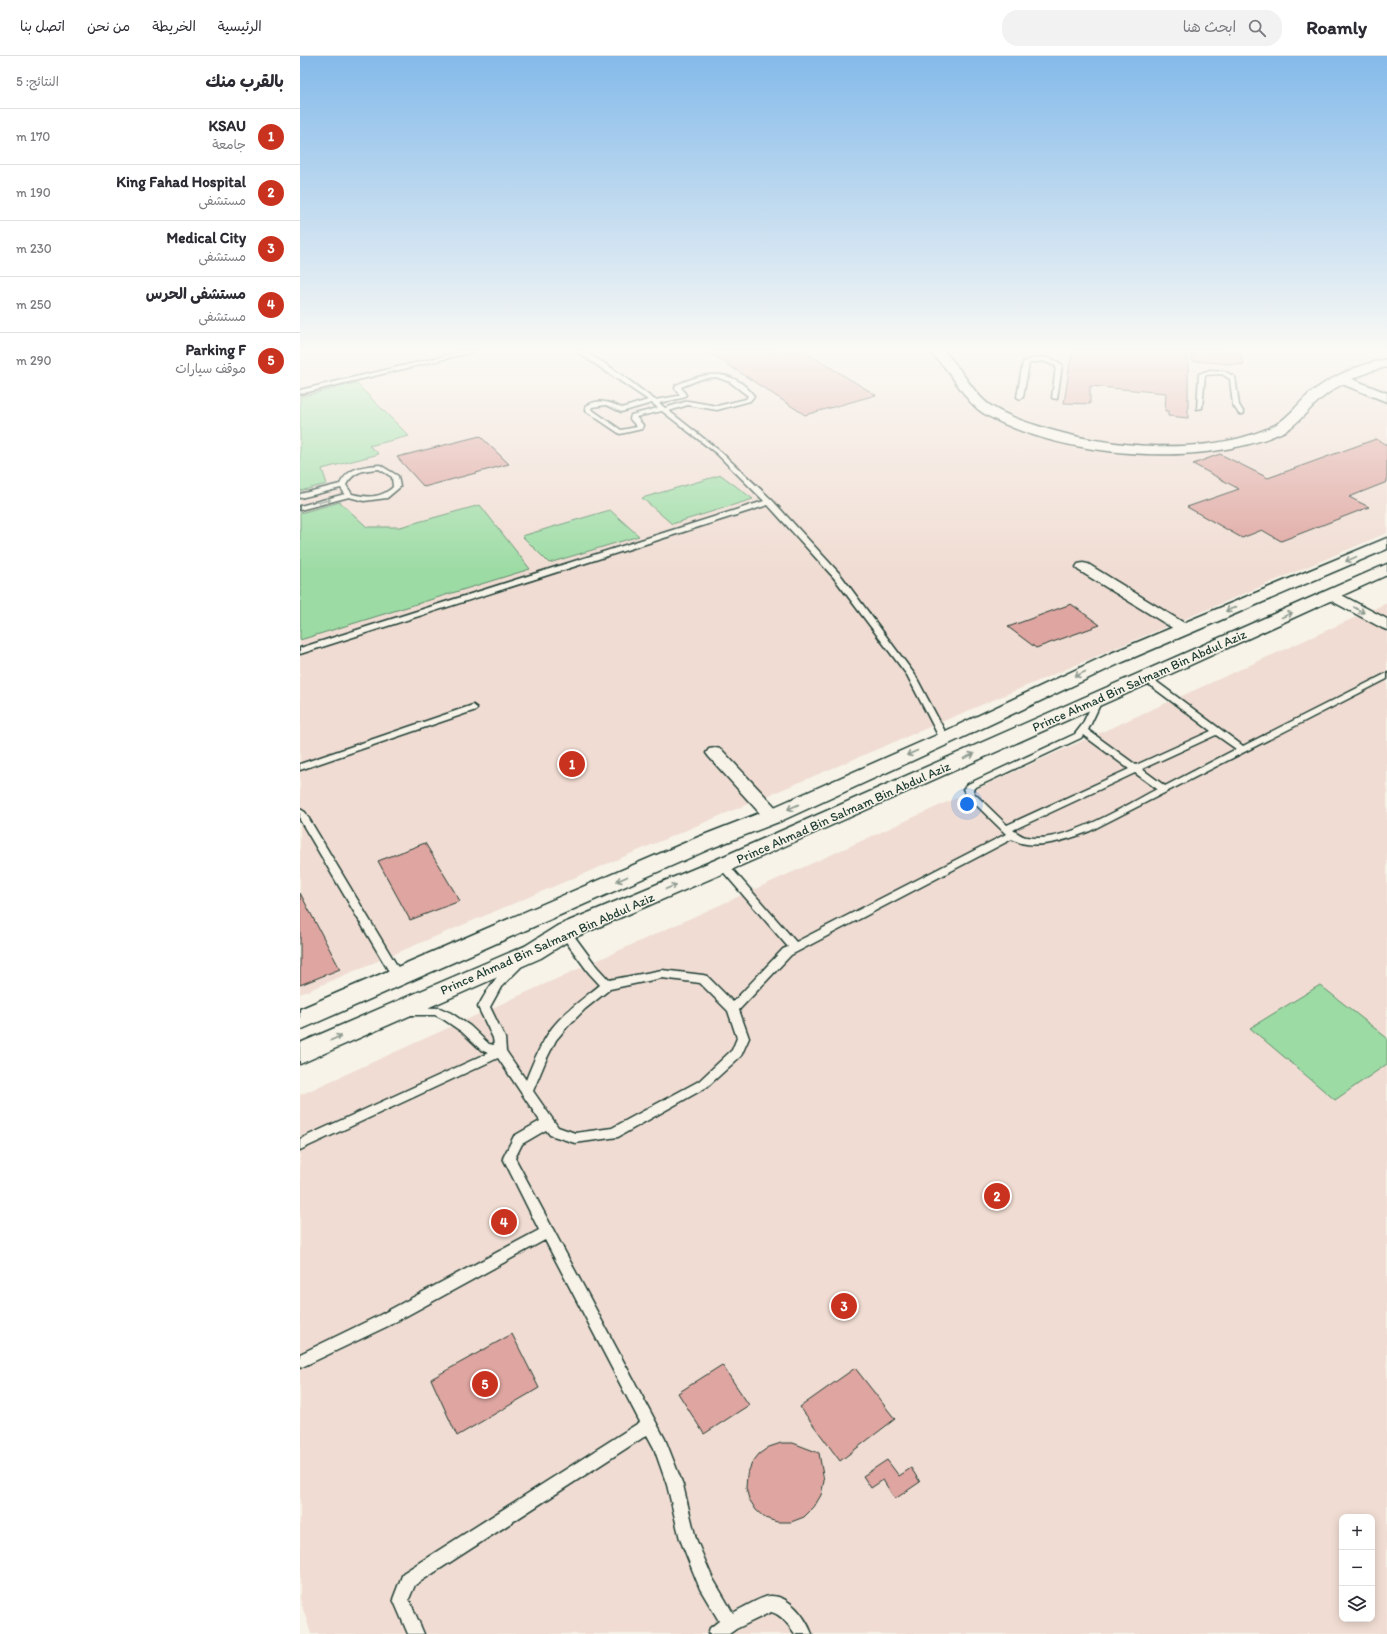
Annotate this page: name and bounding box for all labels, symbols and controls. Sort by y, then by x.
search box [1002,10,1282,46]
text: Roamly [1306,16,1367,39]
icon: search [1246,17,1268,39]
text: اتصل بنا [20,18,65,35]
text: من نحن [87,18,130,35]
text: الخريطة [152,18,196,35]
text: الرئيسية [218,18,262,35]
text: ابحث هنا [1183,18,1236,36]
text: بالقرب منك [206,71,284,91]
text: النتائج: 5 [16,74,59,89]
text: KSAU [208,117,246,135]
text: 170 m [16,129,50,144]
text: 1 [268,129,274,144]
text: جامعة [212,137,246,152]
text: King Fahad Hospital [116,173,246,191]
text: 190 m [16,185,51,200]
text: 2 [268,185,274,200]
text: مستشفى [198,193,246,208]
text: Medical City [167,229,246,247]
text: 230 m [16,241,52,256]
text: 3 [267,241,275,256]
text: مستشفى [198,249,246,264]
text: مستشفى الحرس [146,285,246,303]
text: 250 m [16,297,52,312]
text: 4 [267,297,275,312]
text: مستشفى [198,309,246,324]
text: Parking F [185,341,246,359]
text: 290 m [16,353,52,368]
text: 5 [268,353,274,368]
text: موقف سيارات [175,361,246,376]
one-way arrow [318,497,331,504]
one-way arrow [1346,555,1358,563]
one-way arrow [1226,606,1238,613]
one-way arrow [1353,607,1365,615]
one-way arrow [1281,610,1293,618]
street label: Prince Ahmad Bin Salmam Bin Abdul Aziz [1030,626,1249,735]
one-way arrow [1075,671,1087,678]
pin: 1 [559,749,585,779]
one-way arrow [906,750,918,757]
one-way arrow [963,751,975,759]
street label: Prince Ahmad Bin Salmam Bin Abdul Aziz [734,758,953,867]
your location [957,794,977,814]
one-way arrow [788,803,800,811]
one-way arrow [617,876,629,883]
one-way arrow [665,883,677,890]
street label: Prince Ahmad Bin Salmam Bin Abdul Aziz [438,889,657,998]
one-way arrow [329,1034,341,1041]
pin: 2 [984,1181,1010,1211]
pin: 4 [491,1207,517,1237]
pin: 3 [831,1291,857,1321]
pin: 5 [472,1369,498,1399]
map controls [1339,1514,1375,1622]
button: + [1339,1514,1375,1550]
button: − [1339,1550,1375,1586]
button: layers [1339,1586,1375,1622]

